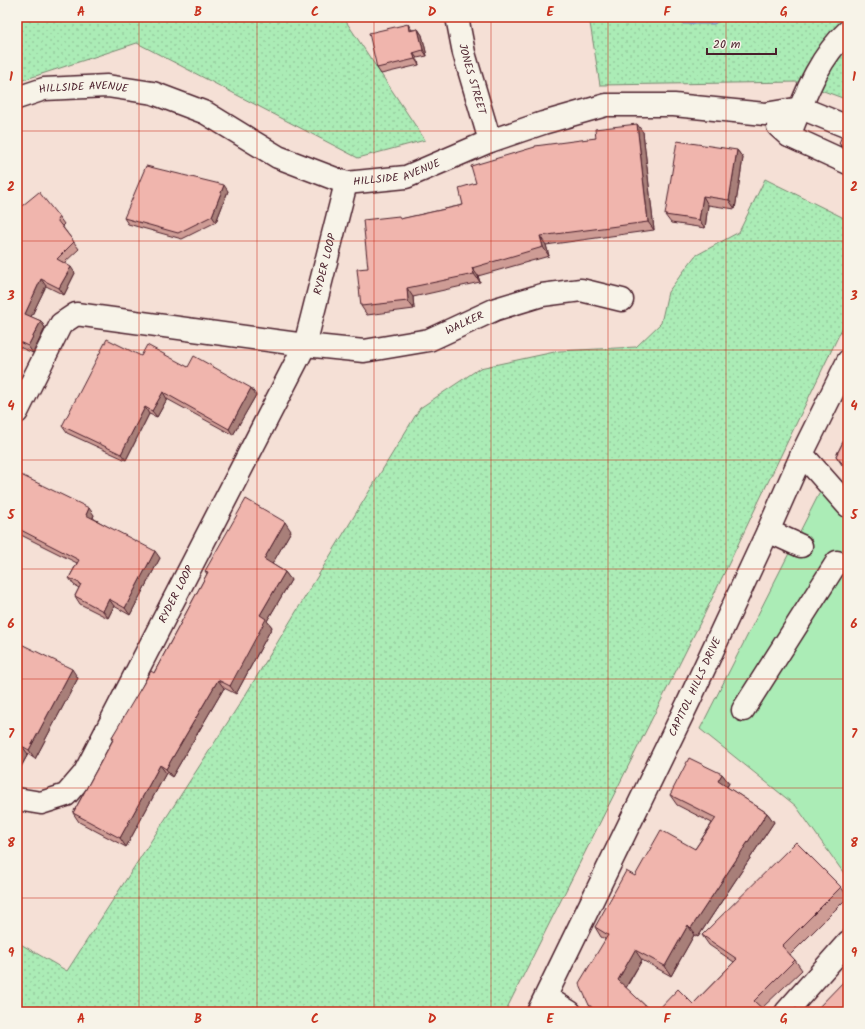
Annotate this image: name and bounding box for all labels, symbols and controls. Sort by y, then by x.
text: A [77,2,85,23]
text: B [194,2,202,23]
text: C [311,2,319,23]
text: D [428,2,437,23]
text: E [546,2,554,23]
text: F [663,2,671,23]
text: G [780,2,788,23]
scale bar [707,30,776,56]
text: 20 m [713,35,741,54]
street label: JONES STREET [453,42,491,118]
text: 1 [9,67,13,88]
text: 1 [852,67,856,88]
street label: HILLSIDE AVENUE [36,77,130,99]
street label: HILLSIDE AVENUE [352,154,444,191]
text: 2 [7,177,15,198]
text: 2 [850,177,858,198]
street label: RYDER LOOP [309,231,342,297]
text: 3 [6,286,15,307]
text: 3 [849,286,858,307]
street label: WALKER [442,307,487,340]
text: 4 [7,396,15,417]
text: 4 [850,396,858,417]
text: 5 [7,505,16,526]
text: 5 [850,505,859,526]
street label: RYDER LOOP [154,562,199,627]
text: 6 [7,614,15,635]
text: 6 [850,614,858,635]
street label: CAPITOL HILLS DRIVE [664,634,727,740]
text: 7 [8,724,15,745]
text: 7 [851,724,858,745]
text: 8 [7,833,15,854]
text: 8 [850,833,858,854]
text: 9 [8,943,15,964]
text: 9 [851,943,858,964]
text: A [77,1009,85,1029]
text: B [194,1009,202,1029]
text: C [311,1009,319,1029]
text: D [428,1009,437,1029]
text: E [546,1009,554,1029]
text: F [663,1009,671,1029]
text: G [780,1009,788,1029]

